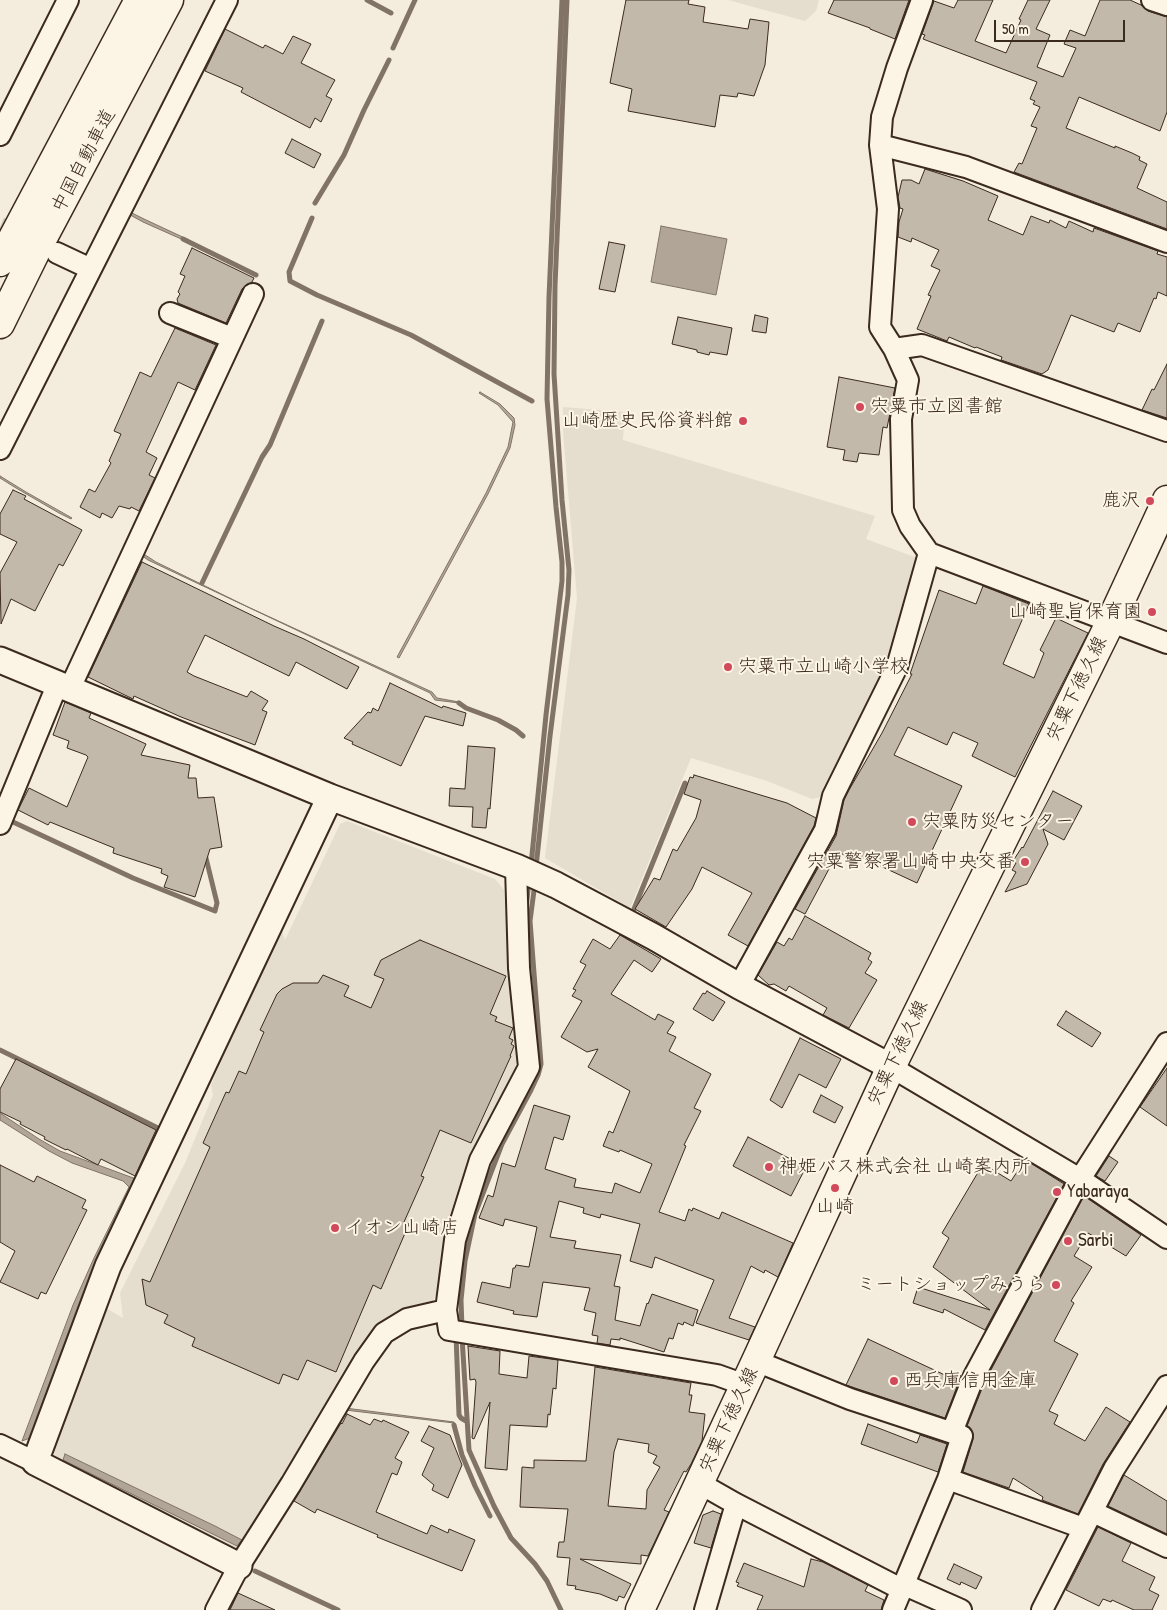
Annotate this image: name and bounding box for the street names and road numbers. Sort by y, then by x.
street label: 中国自動車道 [47,105,121,217]
street label: 宍粟下徳久線 [1042,633,1112,745]
street label: 宍粟下徳久線 [863,997,933,1109]
street label: 宍粟下徳久線 [695,1364,763,1476]

